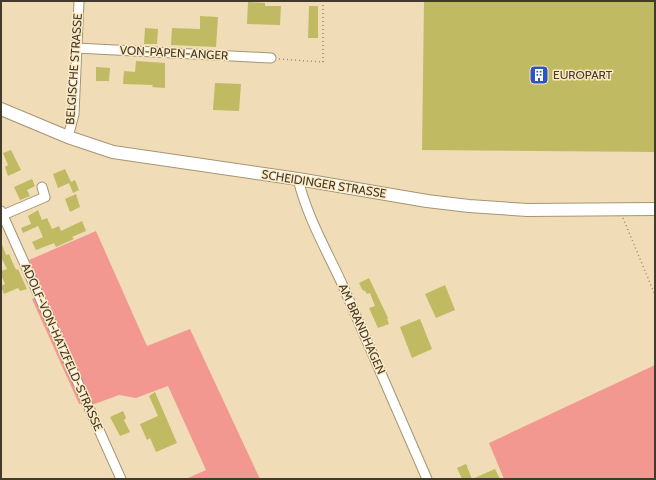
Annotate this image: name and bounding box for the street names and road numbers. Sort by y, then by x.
street label: BELGISCHE STRASSE [62,12,85,125]
street label: VON-PAPEN-ANGER [119,42,229,63]
street label: SCHEIDINGER STRASSE [261,166,388,201]
street label: ADOLF-VON-HATZFELD-STRASSE [19,261,106,433]
street label: AM BRANDHAGEN [336,281,389,376]

